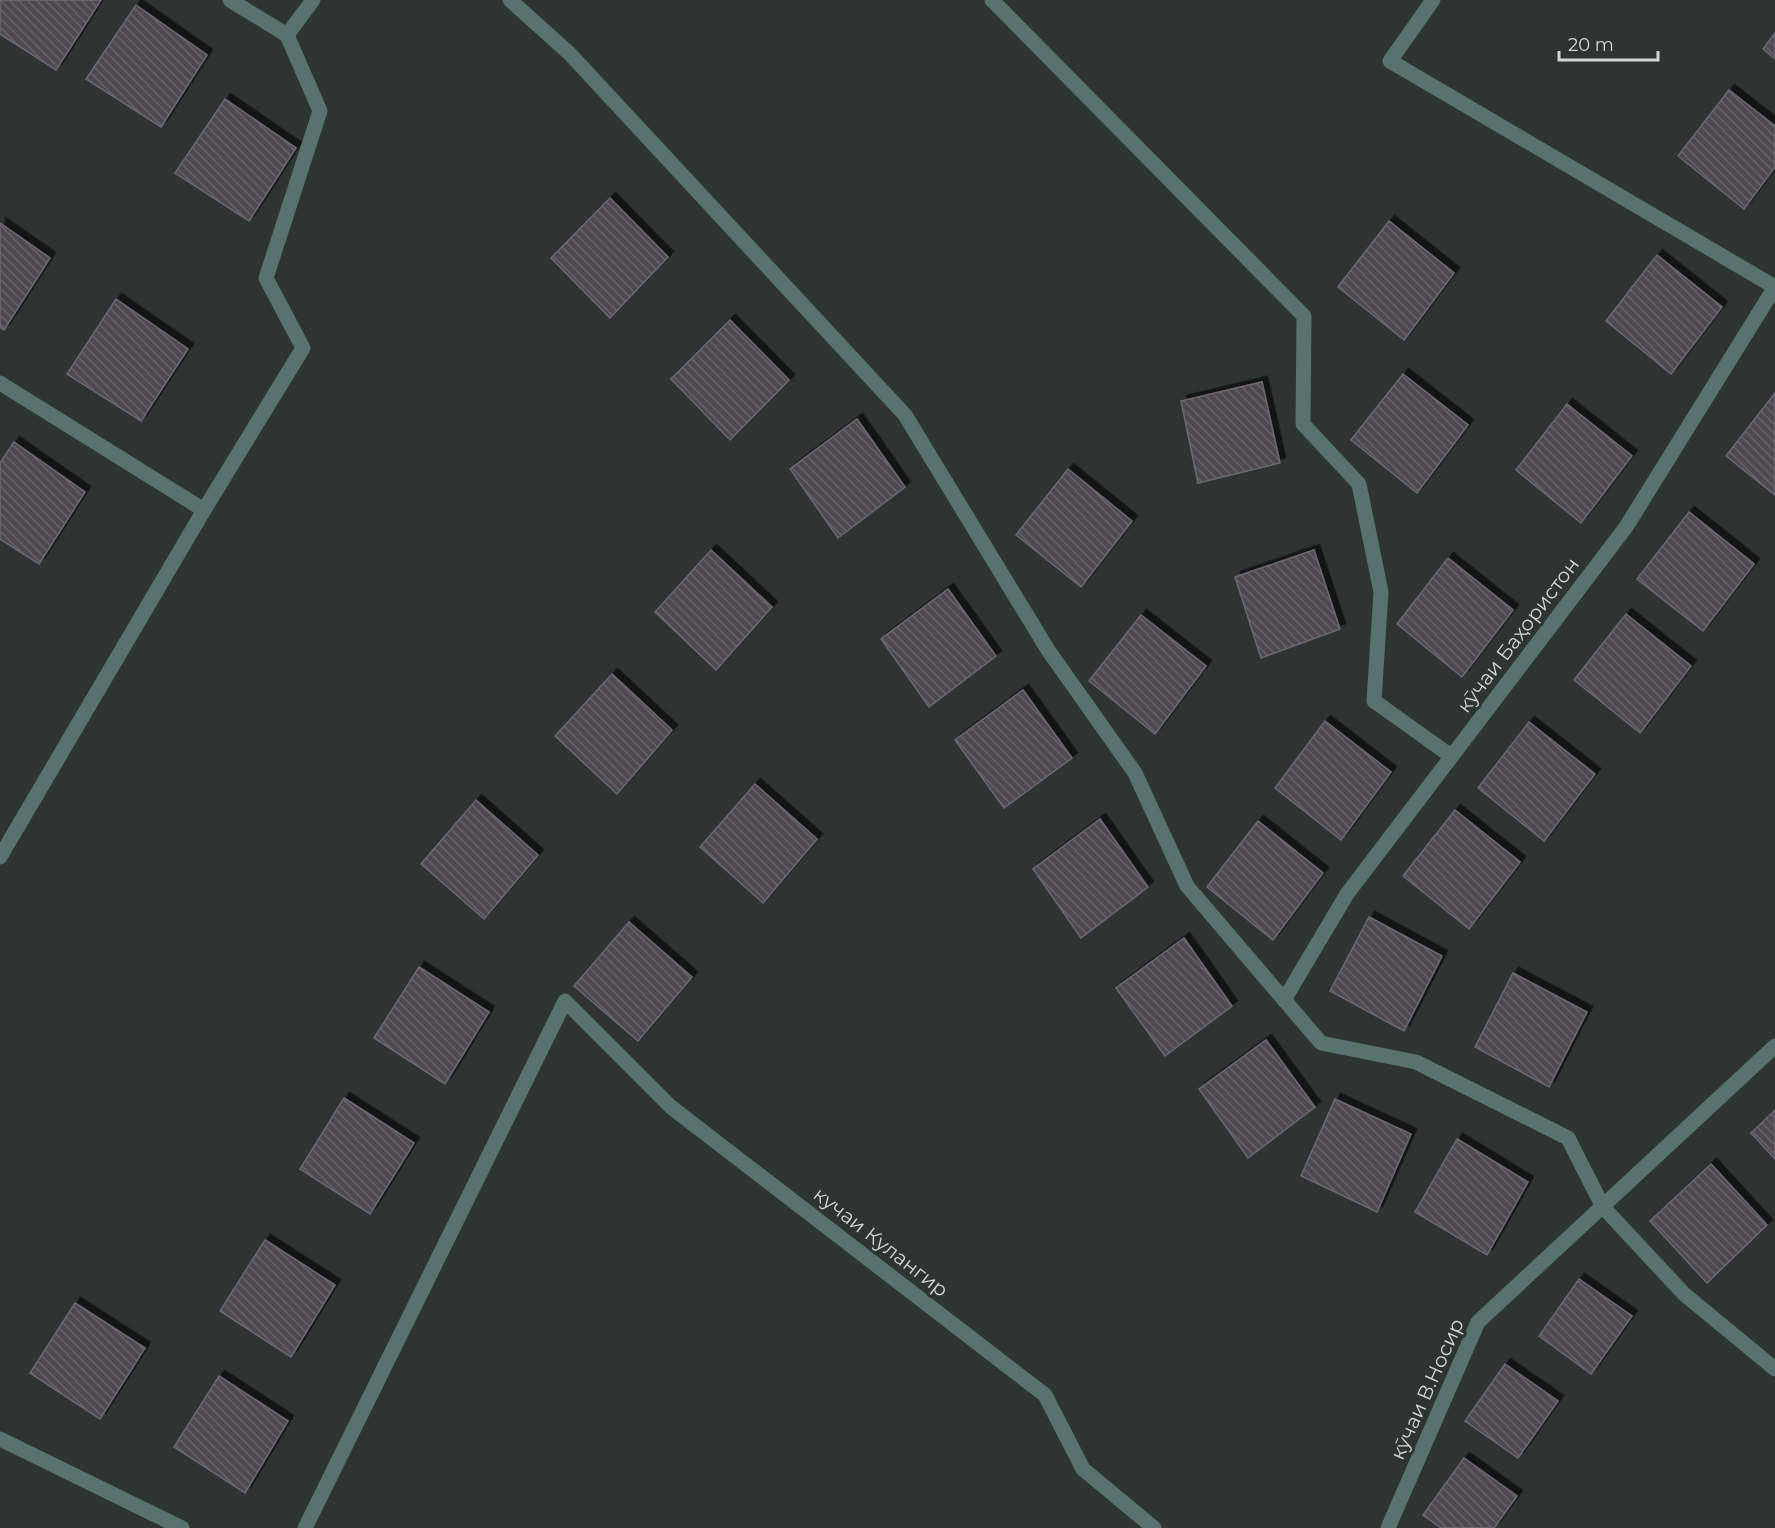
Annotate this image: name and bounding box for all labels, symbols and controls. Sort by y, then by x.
scale bar [1559,24,1658,62]
text: 20 m [1568,34,1614,56]
street label: кӯчаи Баҳористон [1452,553,1584,717]
street label: кучаи Кулангир [809,1182,953,1302]
street label: кӯчаи В.Носир [1385,1315,1469,1463]

